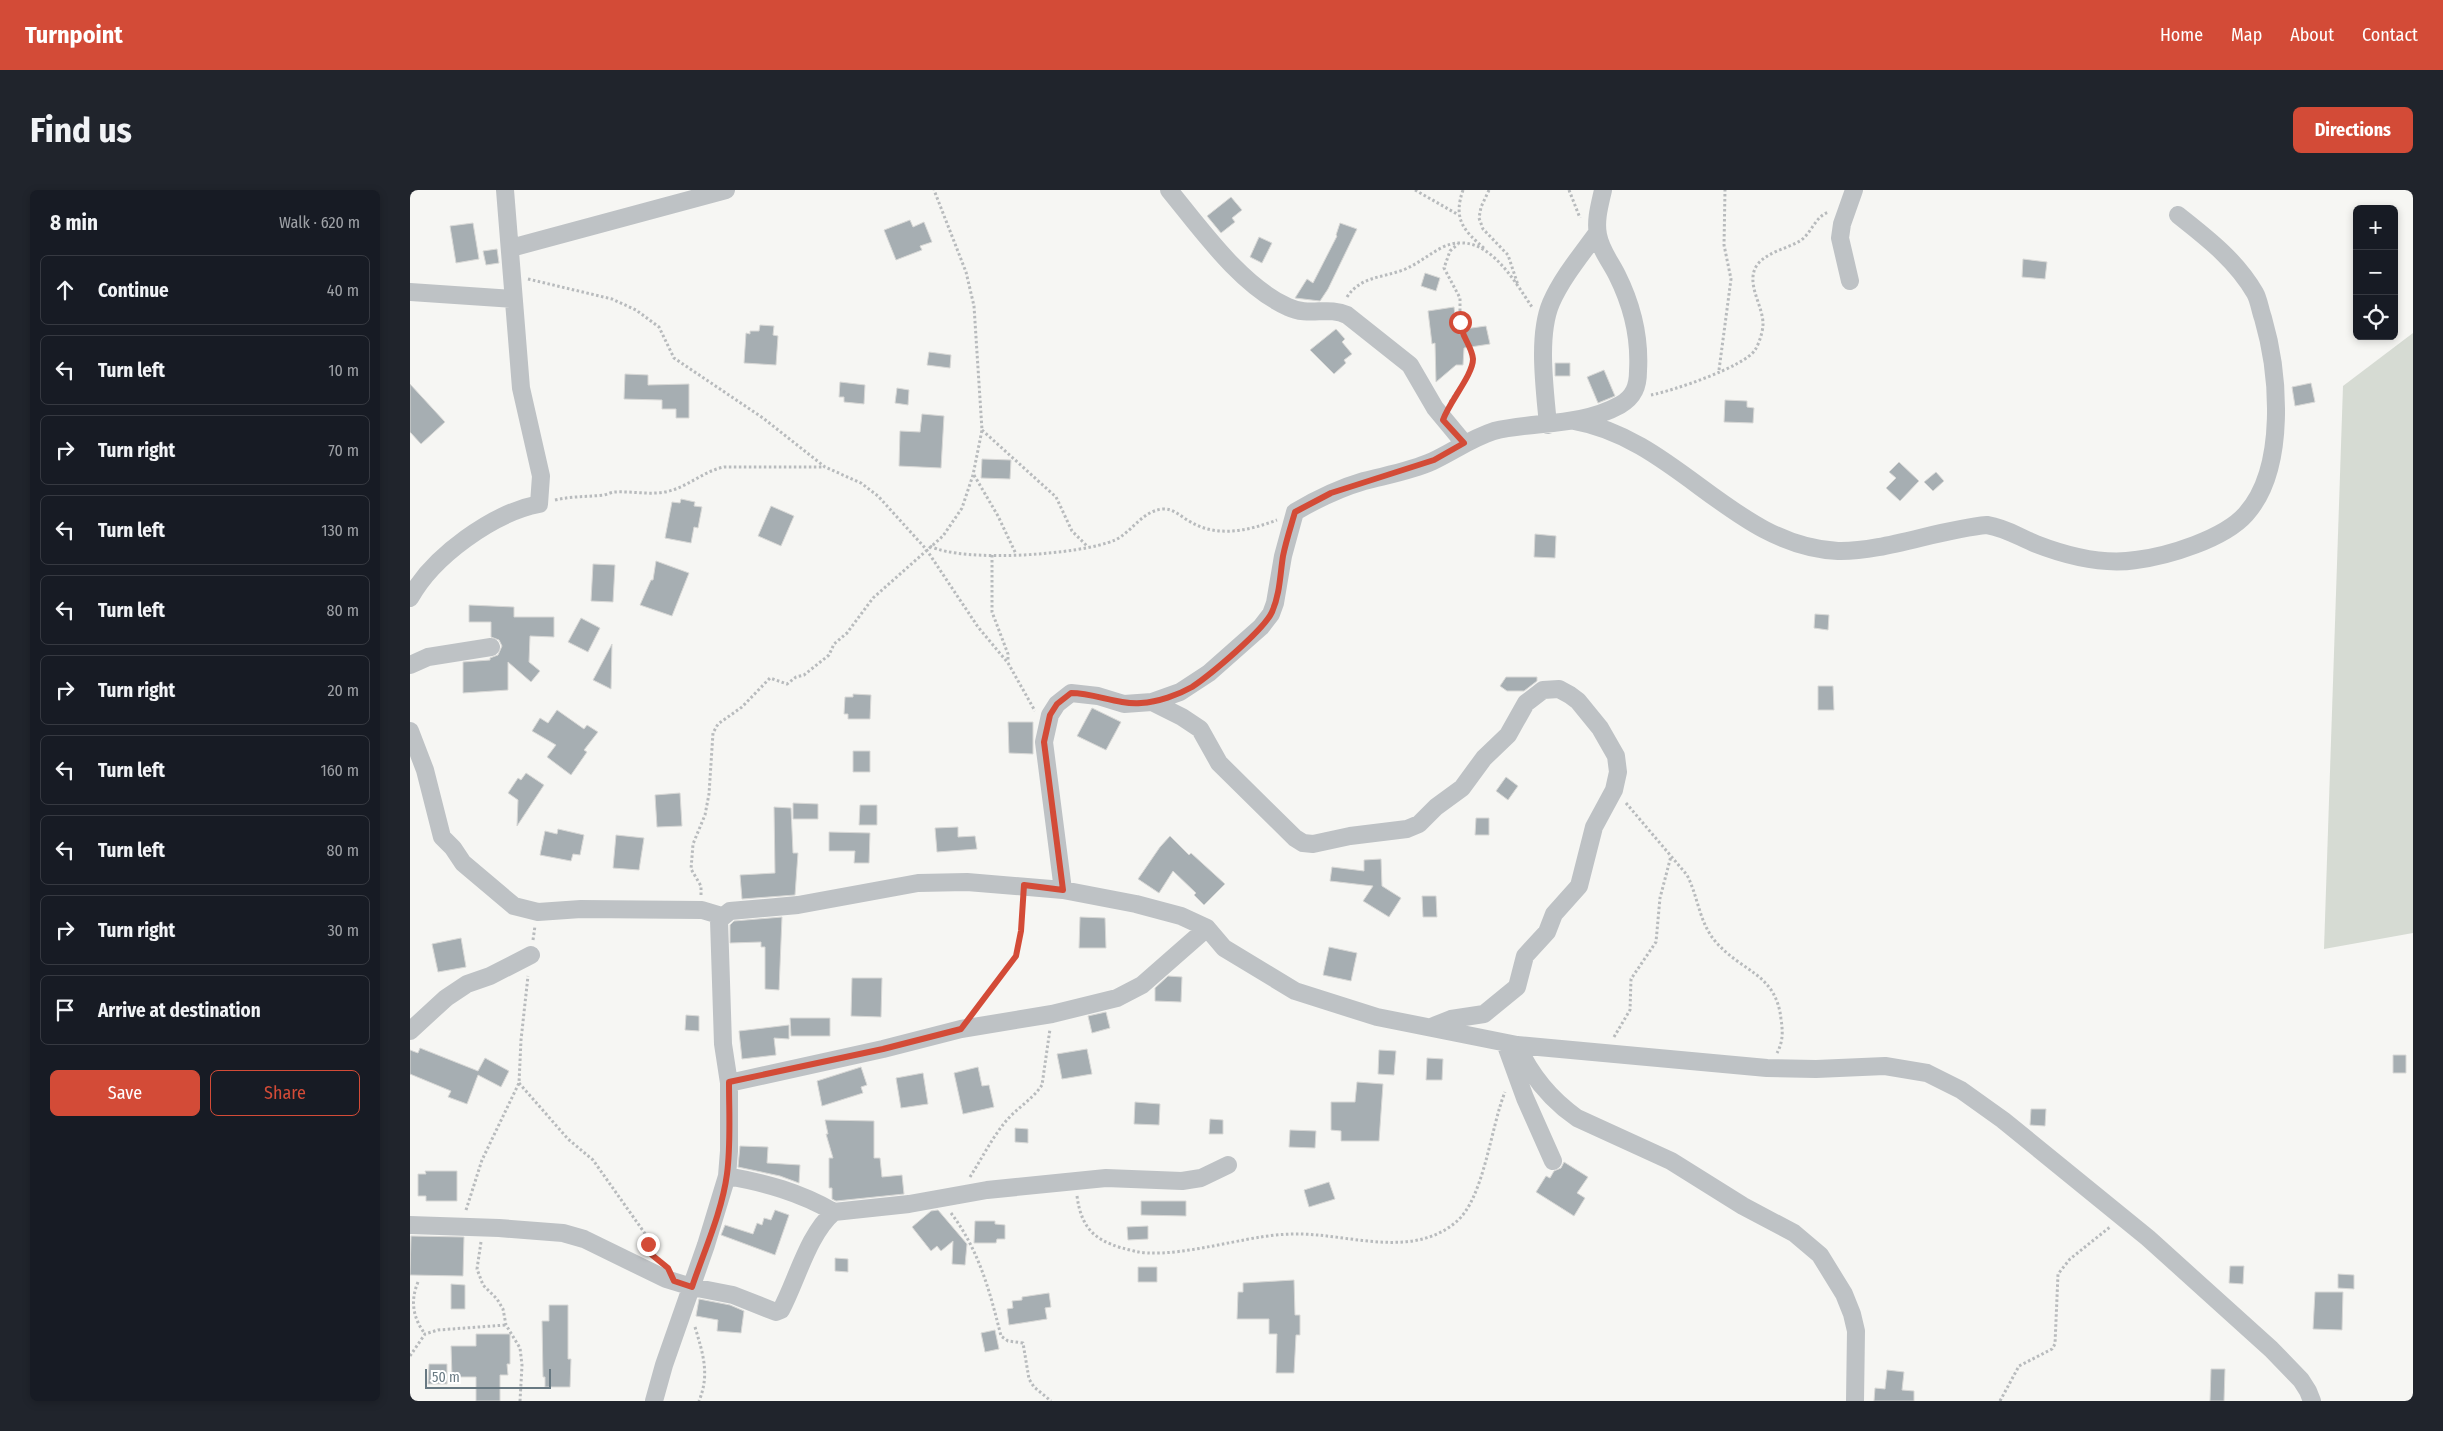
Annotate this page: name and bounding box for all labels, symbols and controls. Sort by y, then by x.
text: Turnpoint [25,21,123,49]
text: Home [2160,24,2203,46]
text: Map [2231,24,2262,46]
text: About [2290,24,2334,46]
text: Contact [2362,24,2418,46]
button: Directions [2293,107,2413,153]
text: Find us [30,109,132,151]
map controls [2353,205,2398,340]
button: + [2353,205,2398,250]
text: 8 min [50,210,98,236]
text: Walk · 620 m [279,213,360,232]
button: − [2353,250,2398,295]
icon: ahead [51,276,79,304]
text: Continue [98,279,169,302]
text: 40 m [327,281,359,300]
button: locate [2353,295,2398,340]
route start [1449,311,1472,334]
icon: left [51,356,79,384]
text: Turn left [98,359,165,382]
text: 10 m [328,361,359,380]
icon: right [51,436,79,464]
text: Turn right [98,439,175,462]
text: 70 m [328,441,359,460]
icon: left [51,516,79,544]
text: Turn left [98,519,165,542]
text: 130 m [321,521,359,540]
icon: left [51,596,79,624]
text: Turn left [98,599,165,622]
text: 80 m [327,601,359,620]
icon: right [51,676,79,704]
text: Turn right [98,679,175,702]
text: 20 m [328,681,359,700]
icon: left [51,756,79,784]
text: Turn left [98,759,165,782]
text: 160 m [320,761,359,780]
icon: left [51,836,79,864]
text: Turn left [98,839,165,862]
text: 80 m [327,841,359,860]
icon: right [51,916,79,944]
text: Turn right [98,919,175,942]
text: 30 m [327,921,359,940]
icon: arrive [51,996,79,1024]
text: Arrive at destination [98,999,261,1022]
button: Save [50,1070,200,1116]
button: Share [210,1070,360,1116]
route end [637,1233,660,1256]
scale bar [425,1366,551,1389]
text: 50 m [432,1369,460,1386]

